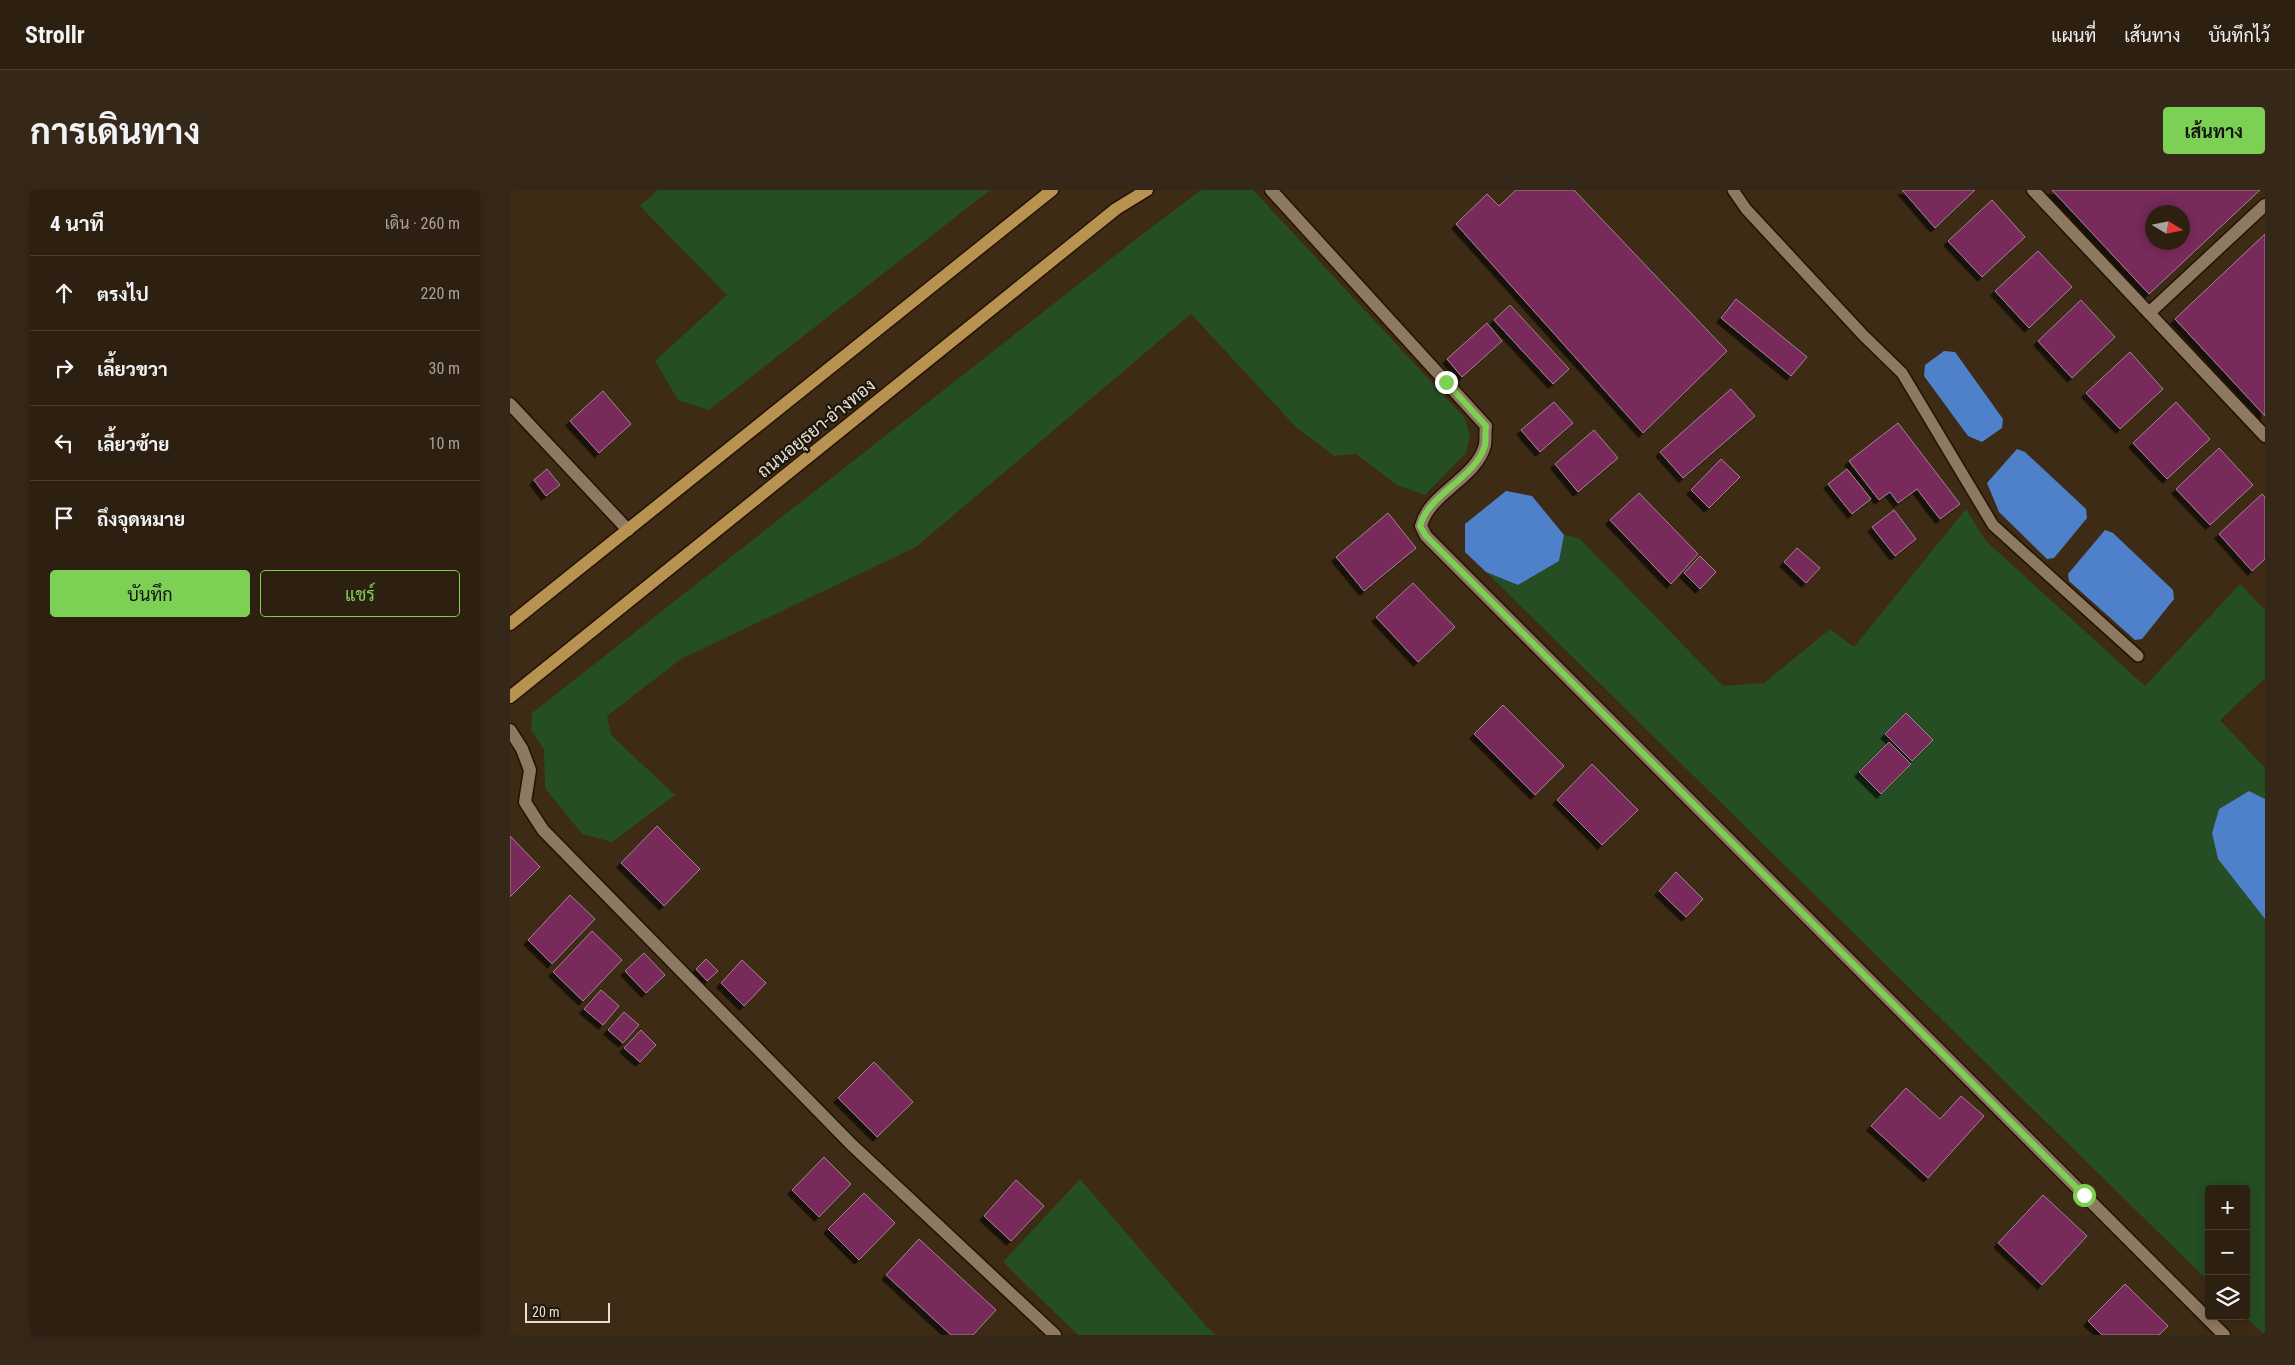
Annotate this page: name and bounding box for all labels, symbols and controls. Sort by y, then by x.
text: Strollr [25,21,85,49]
text: แผนที่ [2051,25,2096,46]
text: เส้นทาง [2124,25,2180,46]
text: บันทึกไว้ [2208,25,2270,46]
button: เส้นทาง [2163,107,2265,154]
text: การเดินทาง [30,112,200,153]
north arrow [2145,205,2190,250]
text: 4 นาที [50,212,104,236]
text: เดิน · 260 m [385,214,460,233]
icon: ahead [50,279,78,307]
text: ตรงไป [97,283,149,306]
text: 220 m [421,284,460,303]
icon: right [50,354,78,382]
text: เลี้ยวขวา [97,358,168,381]
text: 30 m [428,359,460,378]
route end [1435,371,1458,394]
street label: ถนนอยุธยา-อ่างทอง [752,373,880,484]
icon: left [50,429,78,457]
text: เลี้ยวซ้าย [97,433,169,456]
text: 10 m [428,434,460,453]
icon: arrive [50,504,78,532]
text: ถึงจุดหมาย [97,508,185,531]
button: บันทึก [50,570,250,617]
button: แชร์ [260,570,460,617]
route start [2073,1184,2096,1207]
map controls [2205,1185,2250,1320]
button: + [2205,1185,2250,1230]
button: − [2205,1230,2250,1275]
button: layers [2205,1275,2250,1320]
scale bar [525,1300,610,1323]
text: 20 m [532,1304,560,1320]

